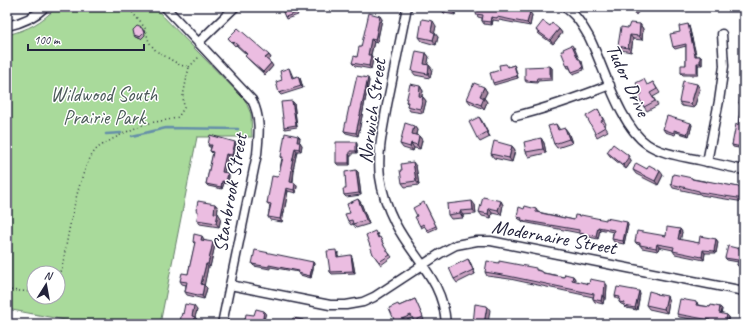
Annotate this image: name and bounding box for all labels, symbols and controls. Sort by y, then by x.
scale bar [28,26,144,52]
text: 100 m [34,32,61,48]
street label: Tudor Drive [600,40,656,122]
street label: Norwich Street [352,55,392,165]
park label: Wildwood South Prairie Park [51,82,158,130]
street label: Stanbrook Street [207,130,253,254]
street label: Modernaire Street [490,214,620,261]
north arrow [26,265,66,305]
text: N [43,268,55,283]

